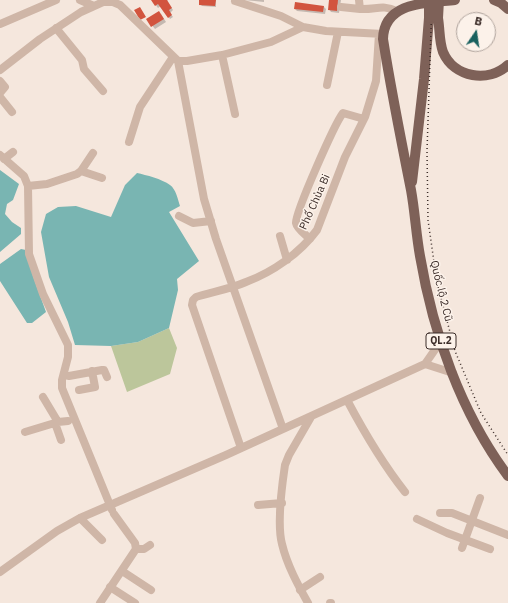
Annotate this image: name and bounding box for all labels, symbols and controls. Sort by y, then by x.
north arrow [456,12,496,52]
text: B [473,14,484,29]
street label: Phố Chùa Bi [297,172,333,232]
street label: Quốc lộ 2 Cũ [427,259,455,323]
road number: QL.2 [426,333,456,349]

